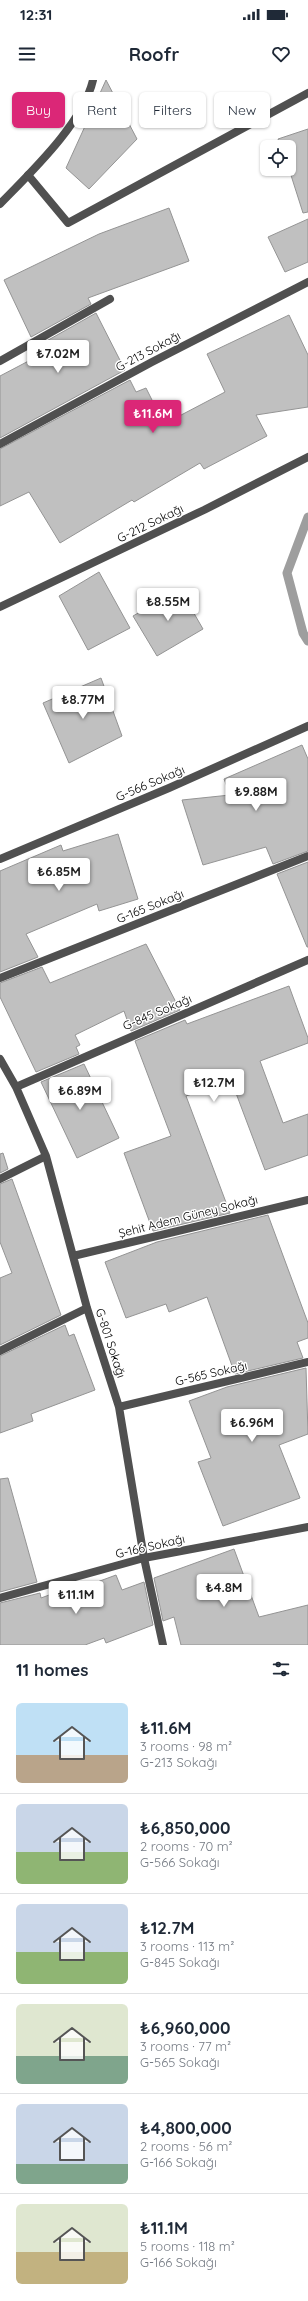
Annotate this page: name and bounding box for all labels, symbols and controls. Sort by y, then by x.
text: 12:31 [20,5,52,24]
icon: menu [16,43,38,65]
text: Roofr [129,43,179,66]
icon: heart [270,43,292,65]
chip: Buy [12,92,65,128]
chip: Rent [73,92,131,128]
chip: Filters [139,92,206,128]
chip: New [214,92,270,128]
map controls [260,140,296,176]
button: locate [260,140,296,176]
street label: G-213 Sokağı [113,328,183,374]
pin: ₺7.02M [25,340,91,374]
text: ₺7.02M [36,345,80,361]
pin: ₺11.6M [120,400,186,434]
text: ₺11.6M [133,405,173,421]
street label: G-212 Sokağı [114,501,186,545]
pin: ₺8.55M [135,588,201,622]
text: ₺8.55M [146,593,190,609]
pin: ₺8.77M [50,686,116,720]
text: ₺8.77M [61,691,105,707]
street label: G-566 Sokağı [113,762,187,804]
pin: ₺9.88M [223,778,289,812]
text: ₺9.88M [234,783,278,799]
pin: ₺6.85M [26,858,92,892]
text: ₺6.85M [37,863,81,879]
street label: G-165 Sokağı [114,886,186,926]
street label: G-845 Sokağı [120,991,194,1033]
pin: ₺12.7M [181,1069,247,1103]
text: ₺12.7M [193,1074,235,1090]
pin: ₺6.89M [47,1077,113,1111]
text: ₺6.89M [58,1082,102,1098]
street label: Şehit Adem Güney Sokağı [117,1191,259,1241]
street label: G-801 Sokağı [93,1306,129,1380]
street label: G-565 Sokağı [173,1357,249,1389]
pin: ₺6.96M [219,1409,285,1443]
text: ₺6.96M [230,1414,274,1430]
street label: G-166 Sokağı [114,1531,186,1561]
pin: ₺4.8M [196,1574,252,1608]
text: ₺4.8M [206,1579,242,1595]
pin: ₺11.1M [43,1581,109,1615]
text: ₺11.1M [58,1586,94,1602]
icon: filters [270,1658,292,1680]
text: 11 homes [16,1659,88,1680]
text: ₺11.6M [140,1717,192,1738]
icon: home [48,1719,96,1767]
text: 3 rooms · 98 m² [140,1738,232,1754]
text: G-213 Sokağı [140,1754,217,1770]
text: ₺6,850,000 [140,1817,230,1838]
icon: home [48,1820,96,1868]
text: 2 rooms · 70 m² [140,1838,233,1854]
text: G-566 Sokağı [140,1854,220,1870]
text: ₺12.7M [140,1917,195,1938]
icon: home [48,1920,96,1968]
text: 3 rooms · 113 m² [140,1938,234,1954]
text: G-845 Sokağı [140,1954,220,1970]
text: ₺6,960,000 [140,2017,230,2038]
icon: home [48,2020,96,2068]
text: 3 rooms · 77 m² [140,2038,231,2054]
text: G-565 Sokağı [140,2054,220,2070]
text: ₺4,800,000 [140,2117,232,2138]
icon: home [48,2120,96,2168]
text: 2 rooms · 56 m² [140,2138,232,2154]
text: G-166 Sokağı [140,2154,217,2170]
text: ₺11.1M [140,2217,188,2238]
icon: home [48,2220,96,2268]
text: 5 rooms · 118 m² [140,2238,235,2254]
text: G-166 Sokağı [140,2254,217,2270]

